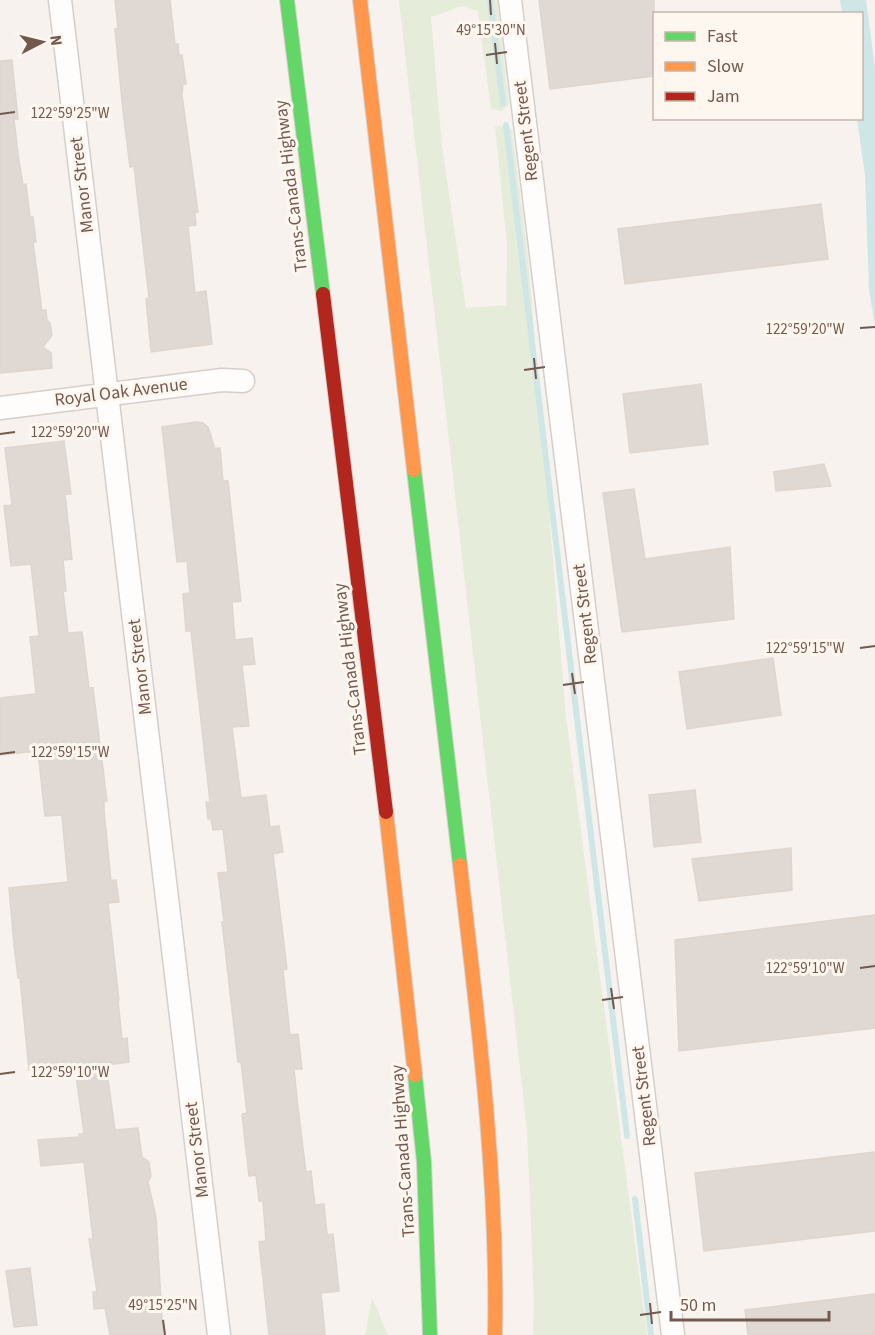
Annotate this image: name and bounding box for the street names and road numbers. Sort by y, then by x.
street label: Regent Street [507,79,545,183]
street label: Trans-Canada Highway [268,98,314,273]
street label: Manor Street [64,135,100,235]
street label: Royal Oak Avenue [53,371,189,413]
street label: Regent Street [566,562,604,666]
street label: Trans-Canada Highway [327,581,373,756]
street label: Manor Street [122,617,158,717]
street label: Regent Street [625,1044,663,1148]
street label: Trans-Canada Highway [384,1063,422,1238]
street label: Manor Street [179,1100,215,1200]

